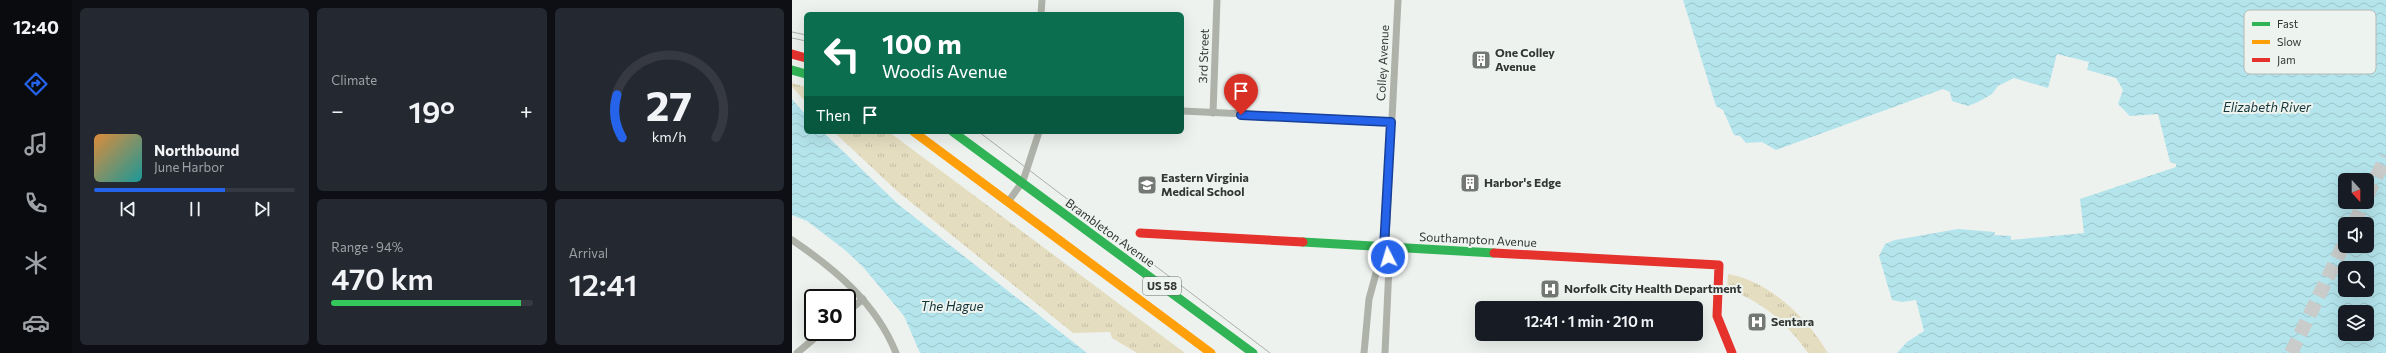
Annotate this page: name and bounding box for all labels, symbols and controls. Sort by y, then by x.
legend [2244,10,2376,74]
text: 12:40 [13,16,59,38]
text: Fast [2277,17,2299,30]
street label: Colley Avenue [1373,25,1391,101]
text: 100 m [882,26,962,60]
icon: left [816,28,868,80]
street label: 3rd Street [1195,28,1211,83]
text: Slow [2277,35,2302,48]
place label: One Colley Avenue [1495,45,1555,73]
building icon: One Colley Avenue [1470,49,1492,71]
text: Jam [2277,53,2296,67]
text: Woodis Avenue [882,60,1007,82]
icon: directions [22,70,50,98]
text: Climate [331,72,377,88]
pin [1224,74,1258,115]
text: 27 [646,78,692,129]
icon: arrive [1230,80,1252,102]
text: 19° [409,92,455,129]
text: − [331,97,344,124]
text: + [520,97,533,124]
water label: Elizabeth River [2223,99,2312,115]
icon: arrive [859,104,881,126]
text: Then [816,106,851,124]
text: km/h [652,126,687,144]
icon: music [22,130,50,158]
text: Northbound [154,141,239,159]
text: June Harbor [154,159,224,175]
place label: Eastern Virginia Medical School [1161,170,1249,198]
building icon: Harbor's Edge [1459,172,1481,194]
north arrow [2338,173,2374,209]
map controls [2338,173,2374,341]
school or university icon: Eastern Virginia Medical School [1136,174,1158,196]
place label: Harbor's Edge [1484,175,1561,189]
icon: phone [22,189,50,217]
street label: Brambleton Avenue [1063,195,1158,269]
icon: previous [117,198,139,220]
icon: pause [184,198,206,220]
icon: next [251,198,273,220]
button: sound [2338,217,2374,253]
street label: Southampton Avenue [1419,229,1537,249]
position arrow [1367,236,1409,278]
text: Range · 94% [331,239,403,255]
text: Arrival [569,245,608,261]
icon: climate [22,249,50,277]
text: 470 km [331,259,434,296]
button: search [2338,261,2374,297]
text: 12:41 [569,265,637,302]
road number: US 58 [1143,277,1181,295]
hospital icon: Norfolk City Health Department [1539,278,1561,300]
place label: Norfolk City Health Department [1564,281,1742,295]
speed limit sign: 30 [804,289,856,341]
water label: The Hague [921,298,984,314]
button: layers [2338,305,2374,341]
icon: car [22,309,50,337]
hospital icon: Sentara [1746,311,1768,333]
text: 12:41 · 1 min · 210 m [1524,312,1654,330]
place label: Sentara [1771,314,1814,328]

